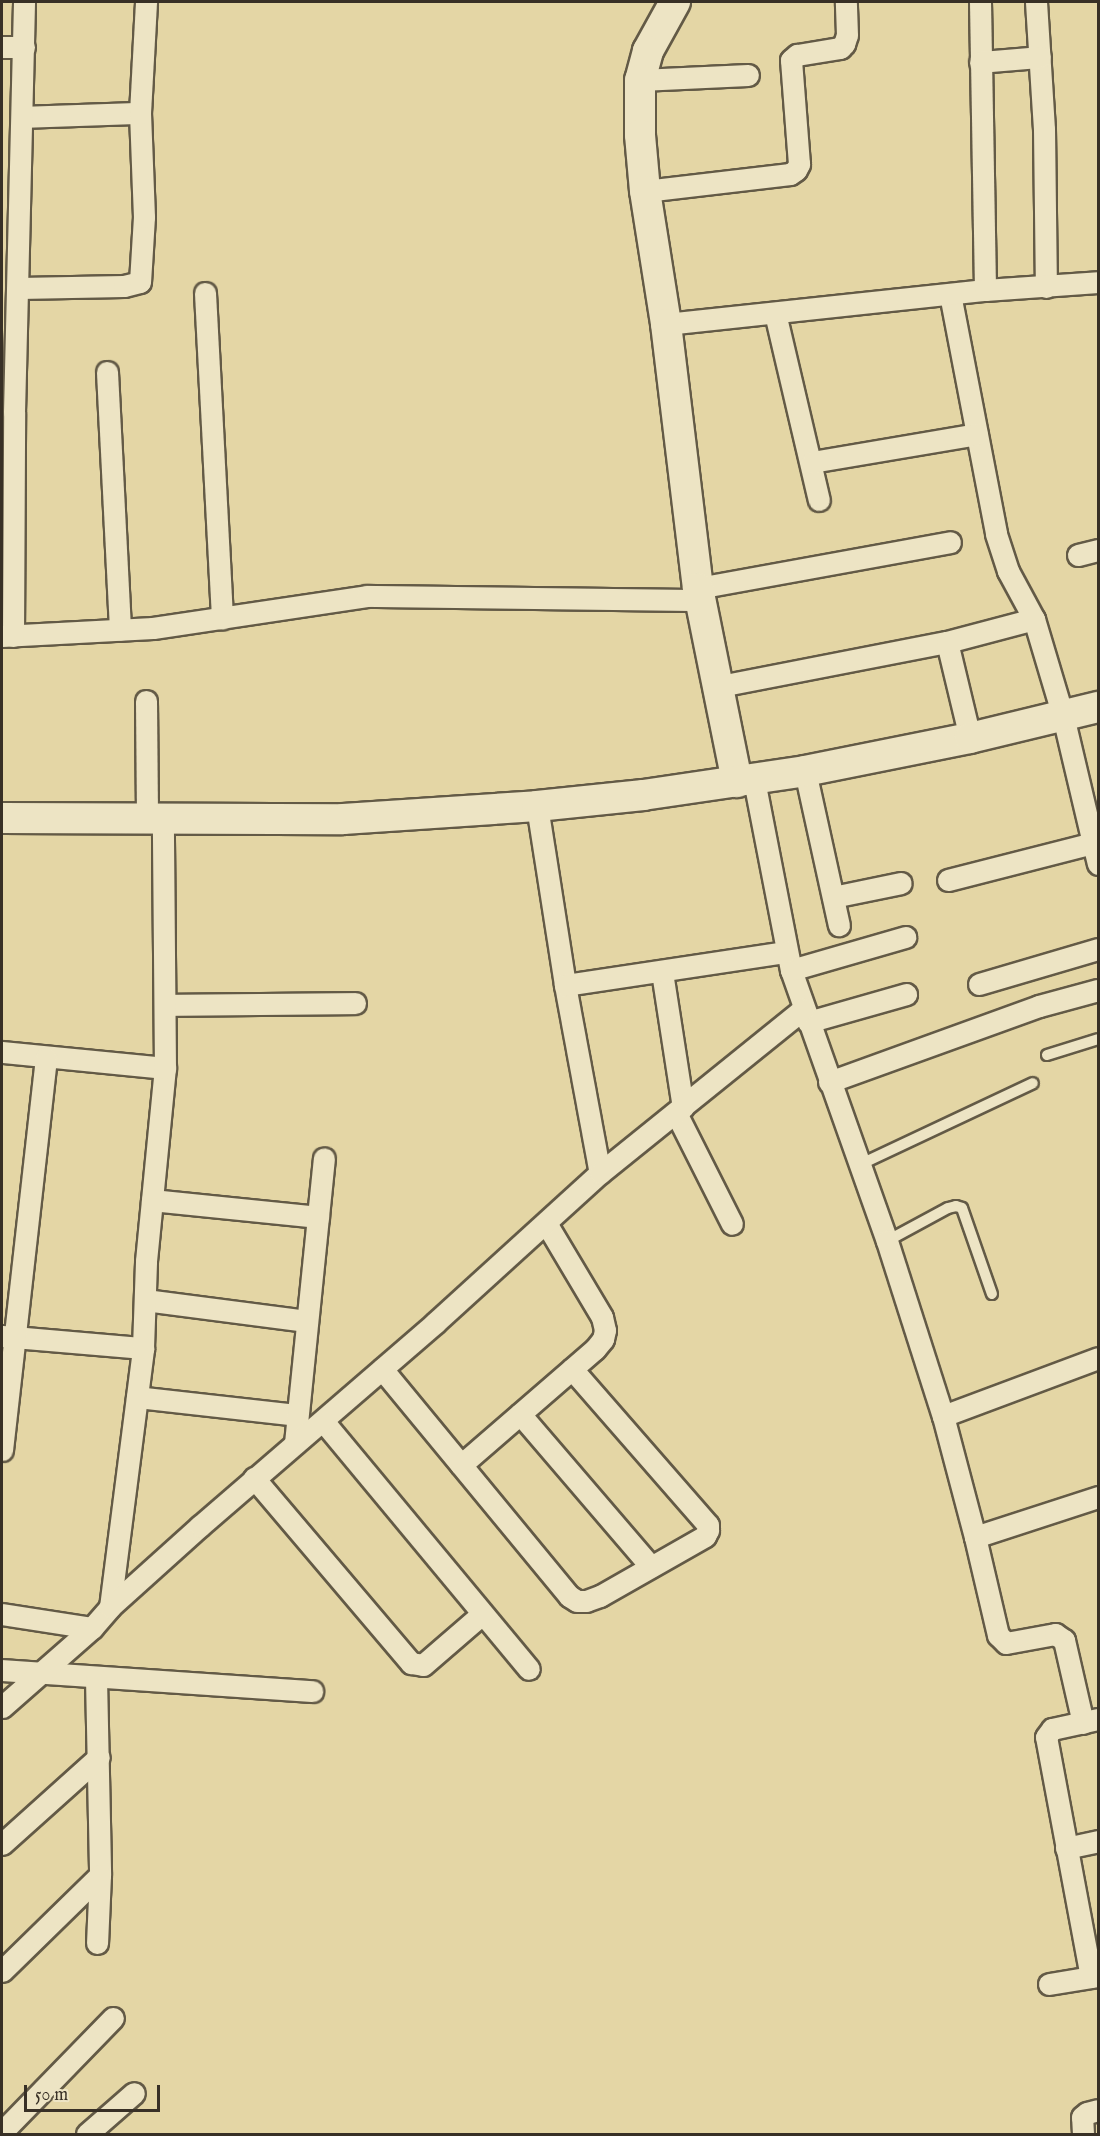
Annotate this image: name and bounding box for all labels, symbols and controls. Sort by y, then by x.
scale bar [27,2073,164,2111]
text: 50 m [35,2084,68,2107]

